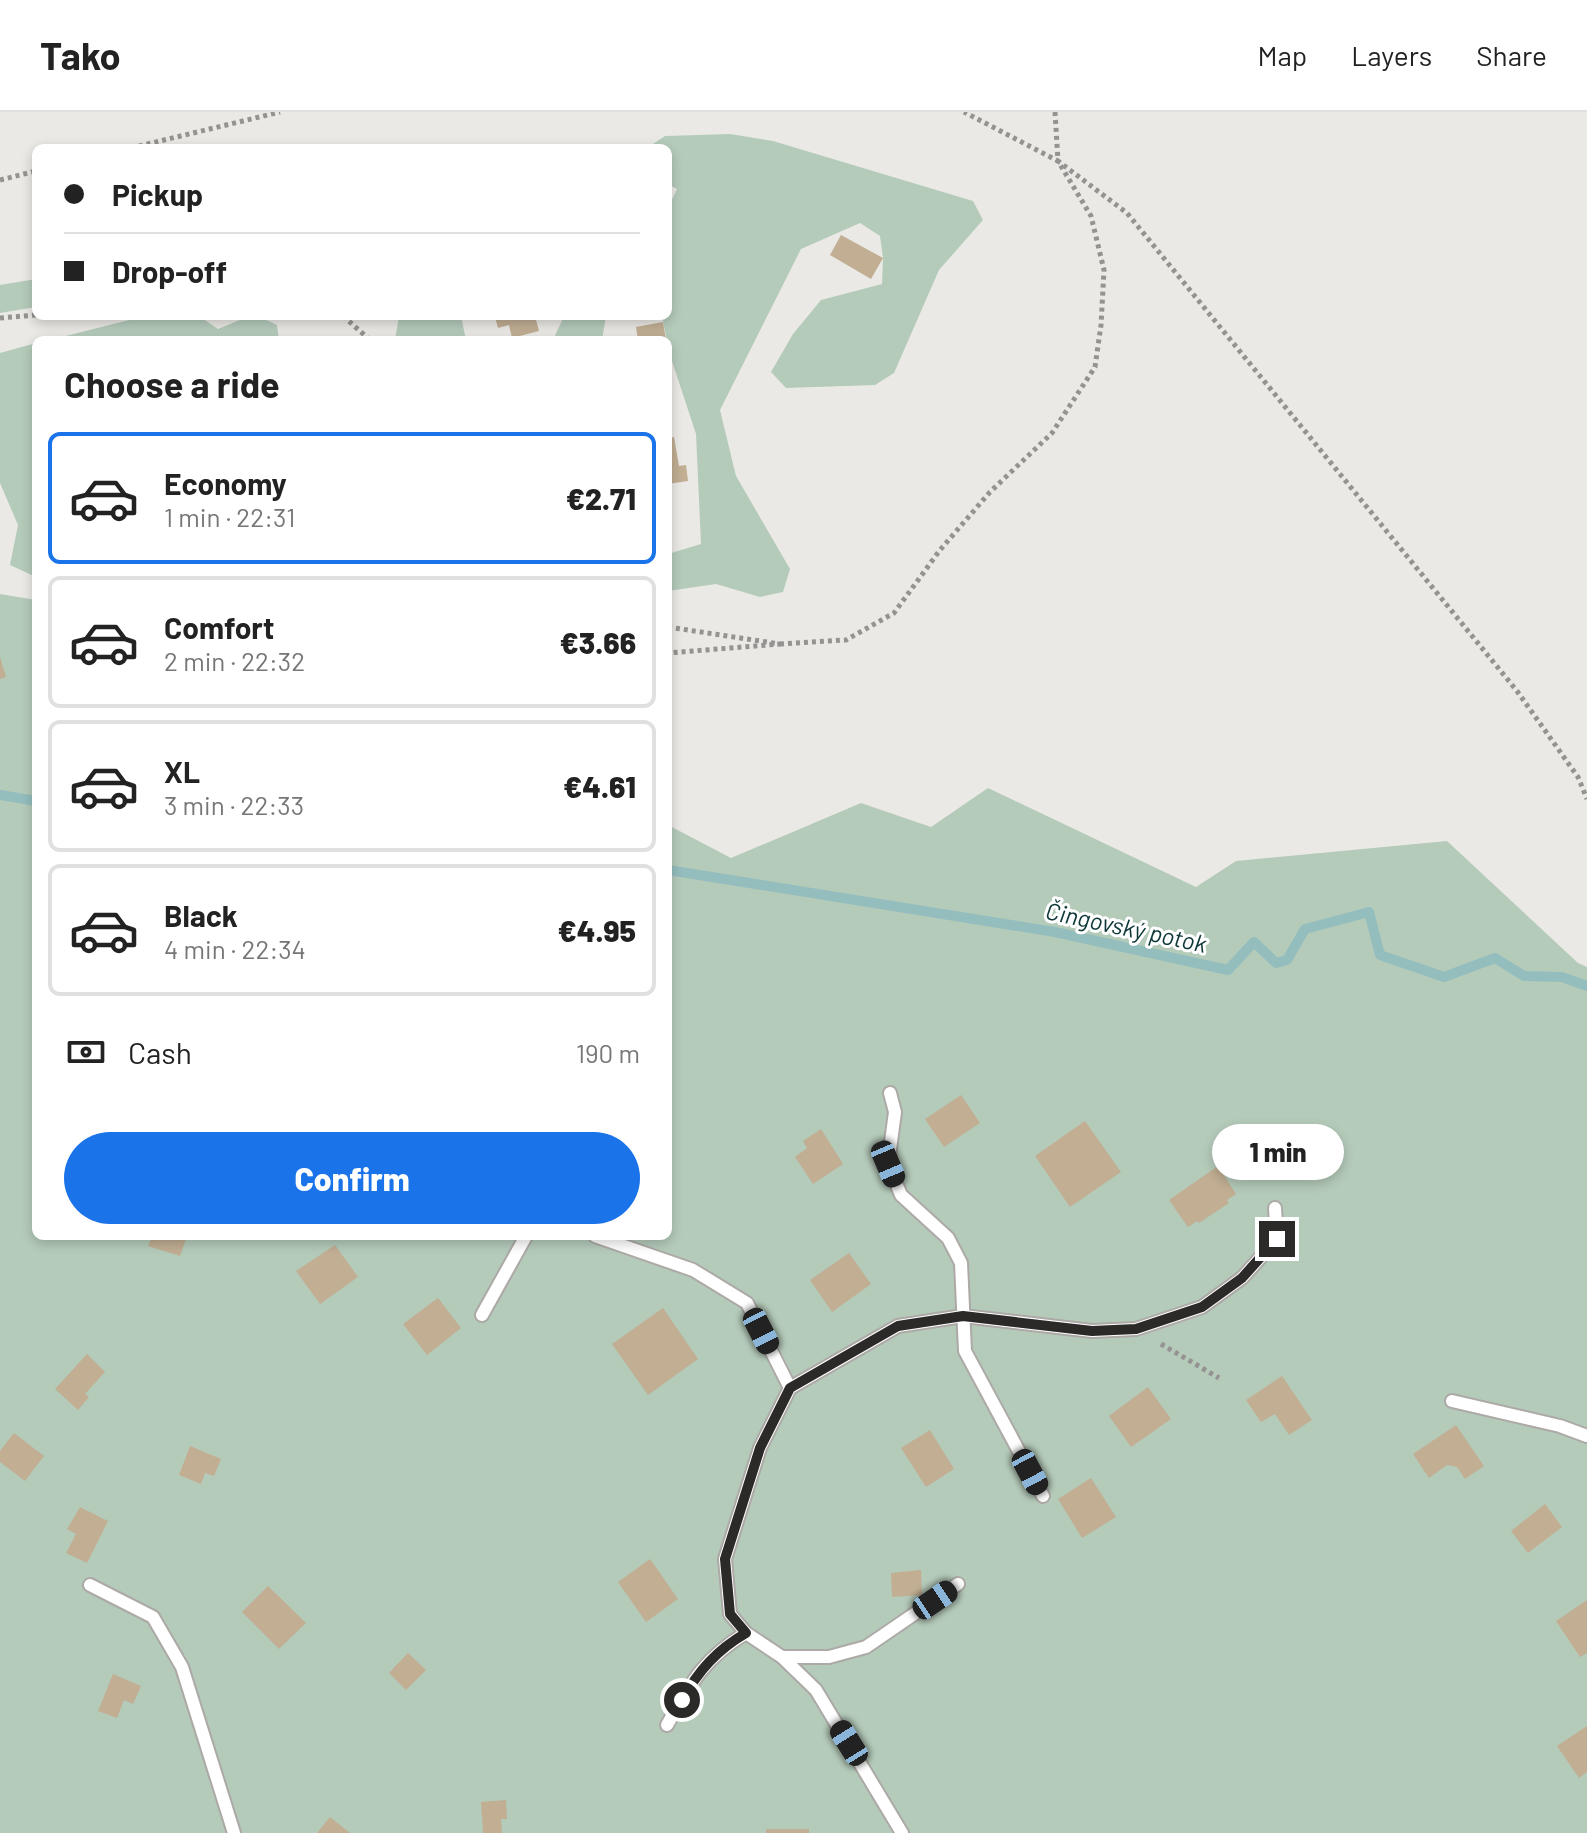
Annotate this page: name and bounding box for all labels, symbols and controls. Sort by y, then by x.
text: Tako [40,32,121,78]
text: Map [1257,38,1307,72]
text: Layers [1351,38,1432,72]
text: Share [1476,38,1547,72]
text: Pickup [112,176,203,212]
text: Drop-off [112,253,227,289]
text: Choose a ride [64,362,280,405]
icon: car [68,462,140,534]
text: Economy [164,465,287,501]
text: €2.71 [566,480,636,516]
text: 1 min · 22:31 [164,501,295,532]
icon: car [68,606,140,678]
text: Comfort [164,609,274,645]
text: €3.66 [560,624,636,660]
text: 2 min · 22:32 [164,645,305,676]
icon: car [68,750,140,822]
text: XL [164,753,200,789]
text: €4.61 [563,768,636,804]
text: 3 min · 22:33 [164,789,304,820]
icon: car [68,894,140,966]
water label: Čingovský potok [1043,895,1210,958]
text: Black [164,897,238,933]
text: €4.95 [558,912,636,948]
text: 4 min · 22:34 [164,933,306,964]
icon: cash [64,1030,108,1074]
text: Cash [128,1034,192,1070]
text: 190 m [576,1037,640,1068]
callout: 1 min [1211,1123,1343,1179]
button: Confirm [64,1132,640,1224]
text: 1 min [1249,1136,1307,1167]
car [868,1137,908,1191]
route end [1259,1221,1295,1257]
car [739,1304,783,1358]
car [1008,1445,1052,1499]
car [908,1577,962,1623]
route start [664,1682,700,1718]
car [826,1716,872,1770]

